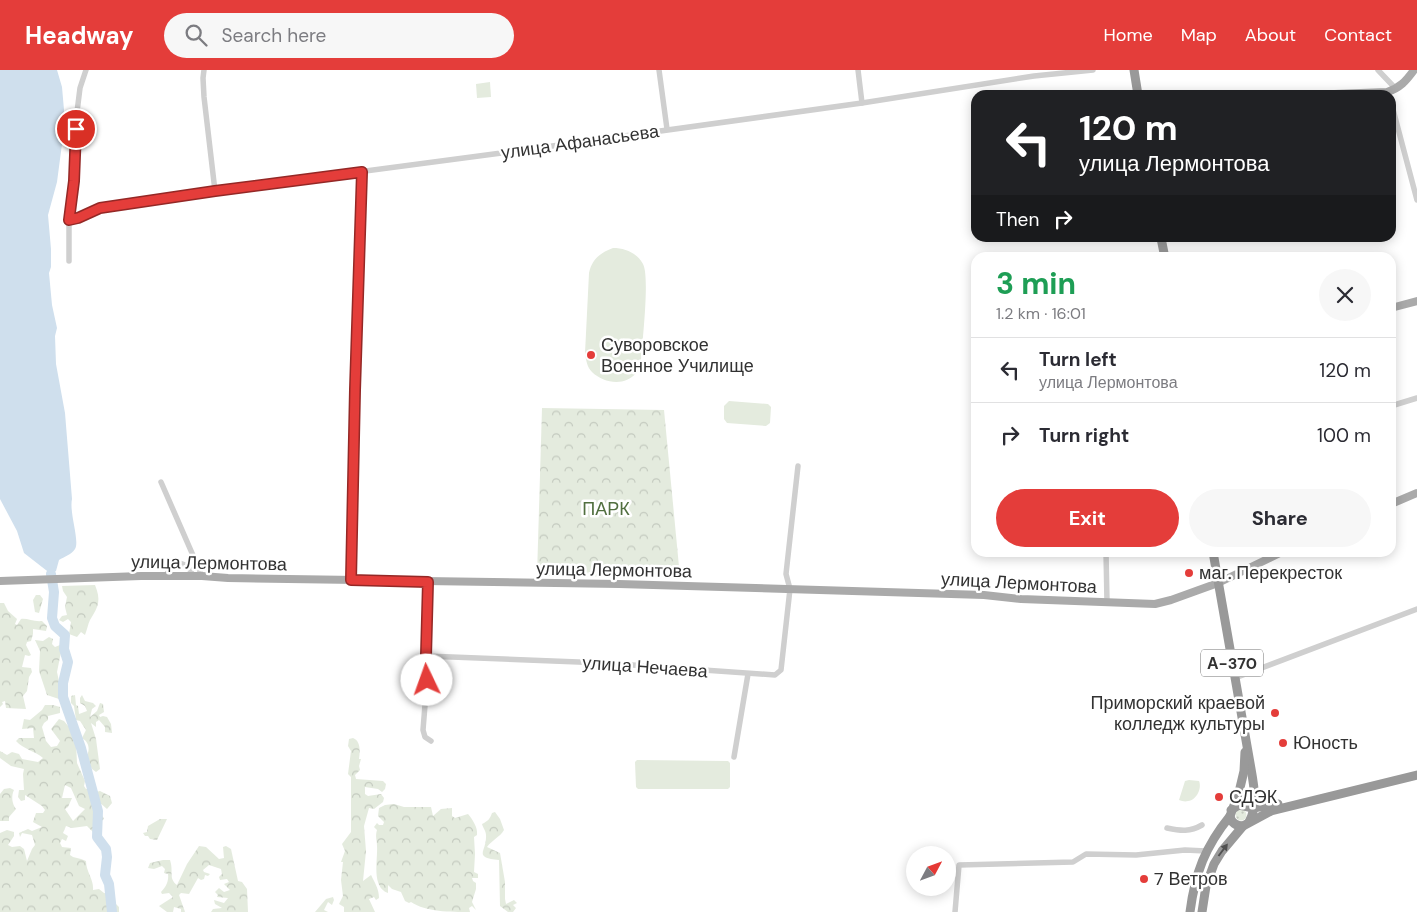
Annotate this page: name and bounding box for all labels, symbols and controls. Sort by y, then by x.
search box [164,13,514,58]
text: Headway [25,20,134,51]
icon: search [182,21,210,49]
text: Search here [222,23,326,48]
text: Home [1103,23,1153,47]
text: Map [1181,23,1217,47]
text: About [1245,23,1296,47]
text: Contact [1324,23,1392,47]
text: 120 m [1079,105,1178,151]
pin [55,108,97,150]
icon: left [996,110,1061,175]
icon: arrive [62,115,90,143]
street label: улица Афанасьева [500,119,661,165]
text: улица Лермонтова [1079,149,1270,178]
icon: right [1049,205,1077,233]
text: Then [996,207,1039,232]
text: 3 min [996,264,1076,303]
button: close [1319,269,1371,321]
text: 1.2 km · 16:01 [996,303,1086,324]
place label: Суворовское Военное Училище [601,333,754,378]
text: Turn left [1039,347,1117,372]
marker: Суворовское Военное Училище [585,349,597,361]
icon: left [996,356,1024,384]
text: 120 m [1319,358,1371,383]
text: улица Лермонтова [1039,372,1178,393]
icon: right [996,421,1024,449]
text: Turn right [1039,423,1129,448]
text: 100 m [1317,423,1371,448]
button: Exit [996,489,1179,547]
button: Share [1189,489,1371,547]
park label: ПАРК [582,497,630,521]
street label: улица Лермонтова [131,550,288,576]
street label: улица Лермонтова [536,557,693,583]
place label: маг. Перекресток [1199,561,1342,585]
street label: улица Лермонтова [941,567,1098,599]
marker: маг. Перекресток [1183,567,1195,579]
road number: А-370 [1201,650,1263,676]
street label: улица Нечаева [582,651,709,683]
position arrow [400,653,452,705]
place label: Приморский краевой колледж культуры [1090,691,1265,736]
marker: Приморский краевой колледж культуры [1269,707,1281,719]
place label: Юность [1293,731,1358,755]
marker: Юность [1277,737,1289,749]
place label: СДЭК [1229,785,1278,809]
marker: СДЭК [1213,791,1225,803]
one-way arrow [1218,843,1228,857]
north arrow [906,846,956,896]
map controls [906,846,956,896]
place label: 7 Ветров [1154,867,1228,891]
marker: 7 Ветров [1138,873,1150,885]

